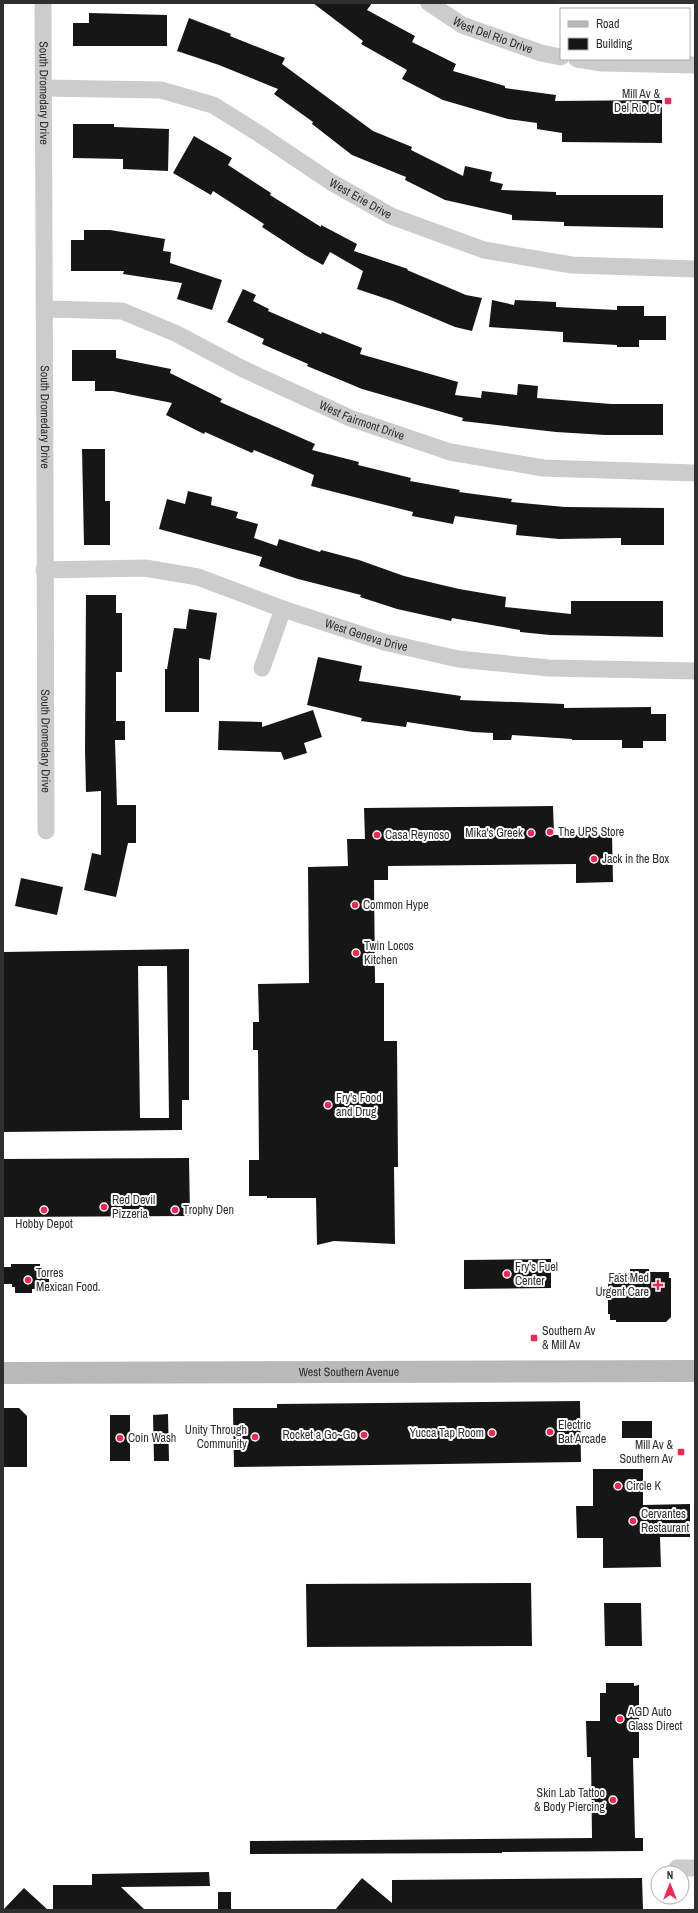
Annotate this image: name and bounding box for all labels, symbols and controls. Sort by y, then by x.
legend [560,8,690,60]
street label: West Del Rio Drive [449,13,535,57]
text: Road [596,16,620,32]
text: Building [596,36,633,52]
street label: South Dromedary Drive [35,41,52,145]
place label: Mill Av & Del Rio Dr [614,86,661,116]
marker: Mill Av & Del Rio Dr [663,96,673,106]
street label: West Erie Drive [326,175,395,223]
street label: South Dromedary Drive [37,365,53,469]
street label: West Fairmont Drive [316,397,407,444]
street label: West Geneva Drive [323,615,409,655]
street label: South Dromedary Drive [37,689,54,793]
place label: The UPS Store [558,824,624,840]
place label: Mika's Greek [465,825,523,841]
place label: Casa Reynoso [385,827,450,843]
marker: The UPS Store [545,827,555,837]
marker: Mika's Greek [526,828,536,838]
marker: Casa Reynoso [372,830,382,840]
place label: Jack in the Box [602,851,669,867]
marker: Jack in the Box [589,854,599,864]
place label: Common Hype [363,897,429,913]
marker: Common Hype [350,900,360,910]
place label: Twin Locos Kitchen [364,938,414,968]
marker: Twin Locos Kitchen [351,948,361,958]
place label: Fry's Food and Drug [336,1090,382,1120]
marker: Fry's Food and Drug [323,1100,333,1110]
place label: Red Devil Pizzeria [112,1192,155,1222]
marker: Red Devil Pizzeria [99,1202,109,1212]
place label: Trophy Den [183,1202,234,1218]
marker: Hobby Depot [39,1205,49,1215]
marker: Trophy Den [170,1205,180,1215]
place label: Hobby Depot [15,1216,73,1232]
place label: Fry's Fuel Center [515,1259,558,1289]
place label: Torres Mexican Food. [36,1265,101,1295]
marker: Fry's Fuel Center [502,1269,512,1279]
place label: Fast Med Urgent Care [595,1270,649,1300]
marker: Torres Mexican Food. [23,1275,33,1285]
marker: Fast Med Urgent Care [652,1279,664,1291]
place label: Southern Av & Mill Av [542,1323,596,1353]
marker: Southern Av & Mill Av [529,1333,539,1343]
street label: West Southern Avenue [299,1364,399,1380]
place label: Electric Bat Arcade [558,1417,606,1447]
place label: Unity Through Community [185,1422,247,1452]
place label: Yucca Tap Room [410,1425,484,1441]
place label: Rocket a Go~Go [282,1427,356,1443]
marker: Electric Bat Arcade [545,1427,555,1437]
marker: Yucca Tap Room [487,1428,497,1438]
place label: Coin Wash [128,1430,176,1446]
marker: Rocket a Go~Go [359,1430,369,1440]
marker: Unity Through Community [250,1432,260,1442]
marker: Coin Wash [115,1433,125,1443]
place label: Mill Av & Southern Av [620,1437,673,1467]
marker: Mill Av & Southern Av [676,1447,686,1457]
place label: Circle K [626,1478,661,1494]
marker: Circle K [613,1481,623,1491]
place label: Cervantes Restaurant [641,1506,689,1536]
marker: Cervantes Restaurant [628,1516,638,1526]
place label: AGD Auto Glass Direct [627,1704,682,1734]
marker: AGD Auto Glass Direct [615,1714,625,1724]
place label: Skin Lab Tattoo & Body Piercing [534,1785,606,1815]
marker: Skin Lab Tattoo & Body Piercing [608,1795,618,1805]
north arrow [650,1865,690,1905]
text: N [667,1868,673,1882]

